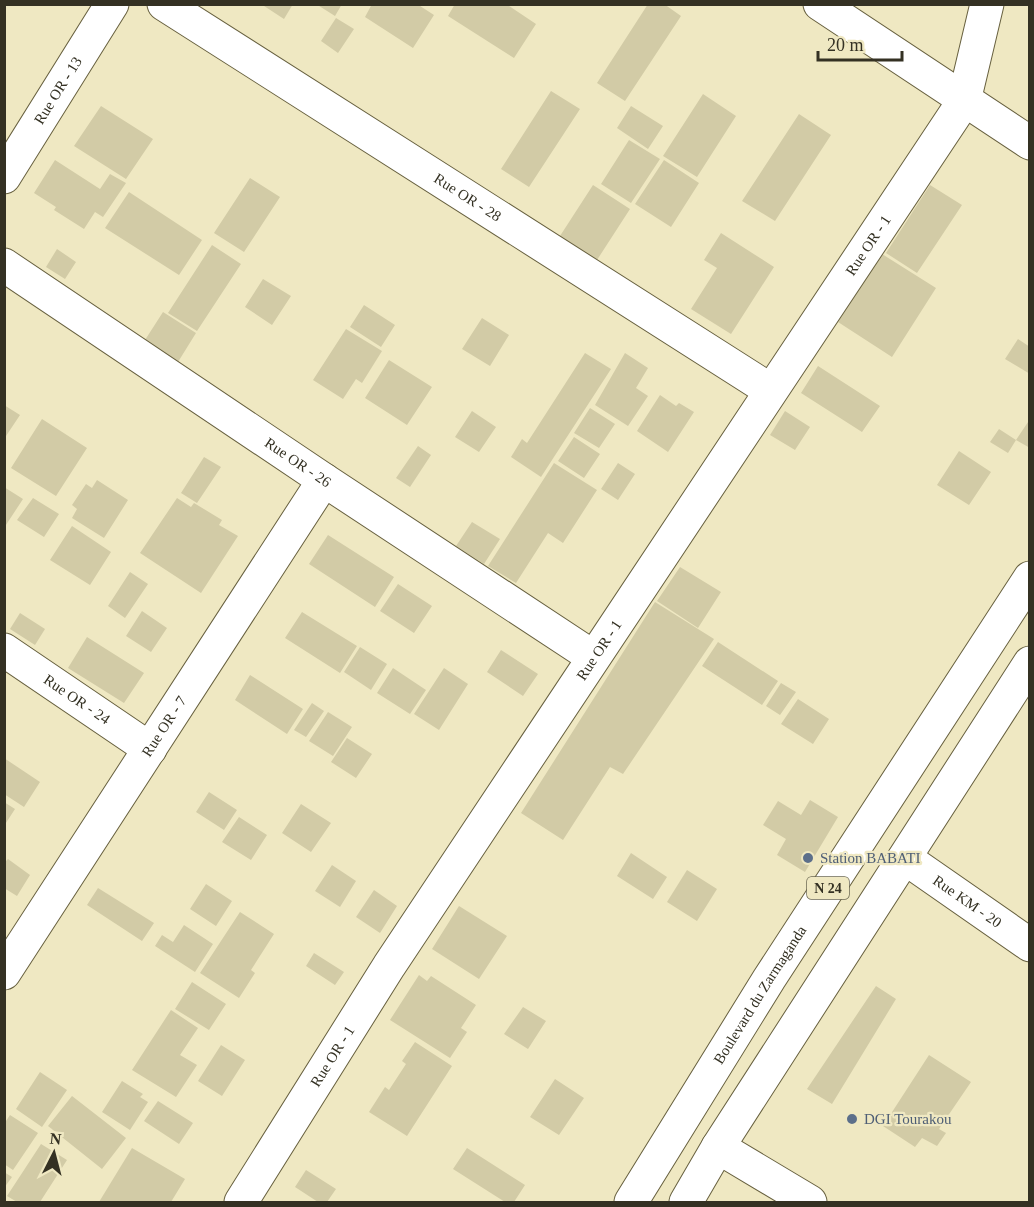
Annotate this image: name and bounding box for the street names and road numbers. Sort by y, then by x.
street label: Rue OR - 13 [31,54,85,127]
street label: Rue OR - 28 [431,170,504,225]
street label: Rue OR - 1 [842,212,894,278]
street label: Rue OR - 26 [262,435,334,491]
street label: Rue OR - 1 [573,617,625,683]
street label: Rue OR - 24 [41,671,113,728]
street label: Rue OR - 7 [139,693,190,760]
street label: Rue KM - 20 [930,872,1005,931]
road number: N 24 [807,877,849,899]
street label: Boulevard du Zarmaganda [710,923,810,1067]
street label: Rue OR - 1 [307,1023,357,1090]

